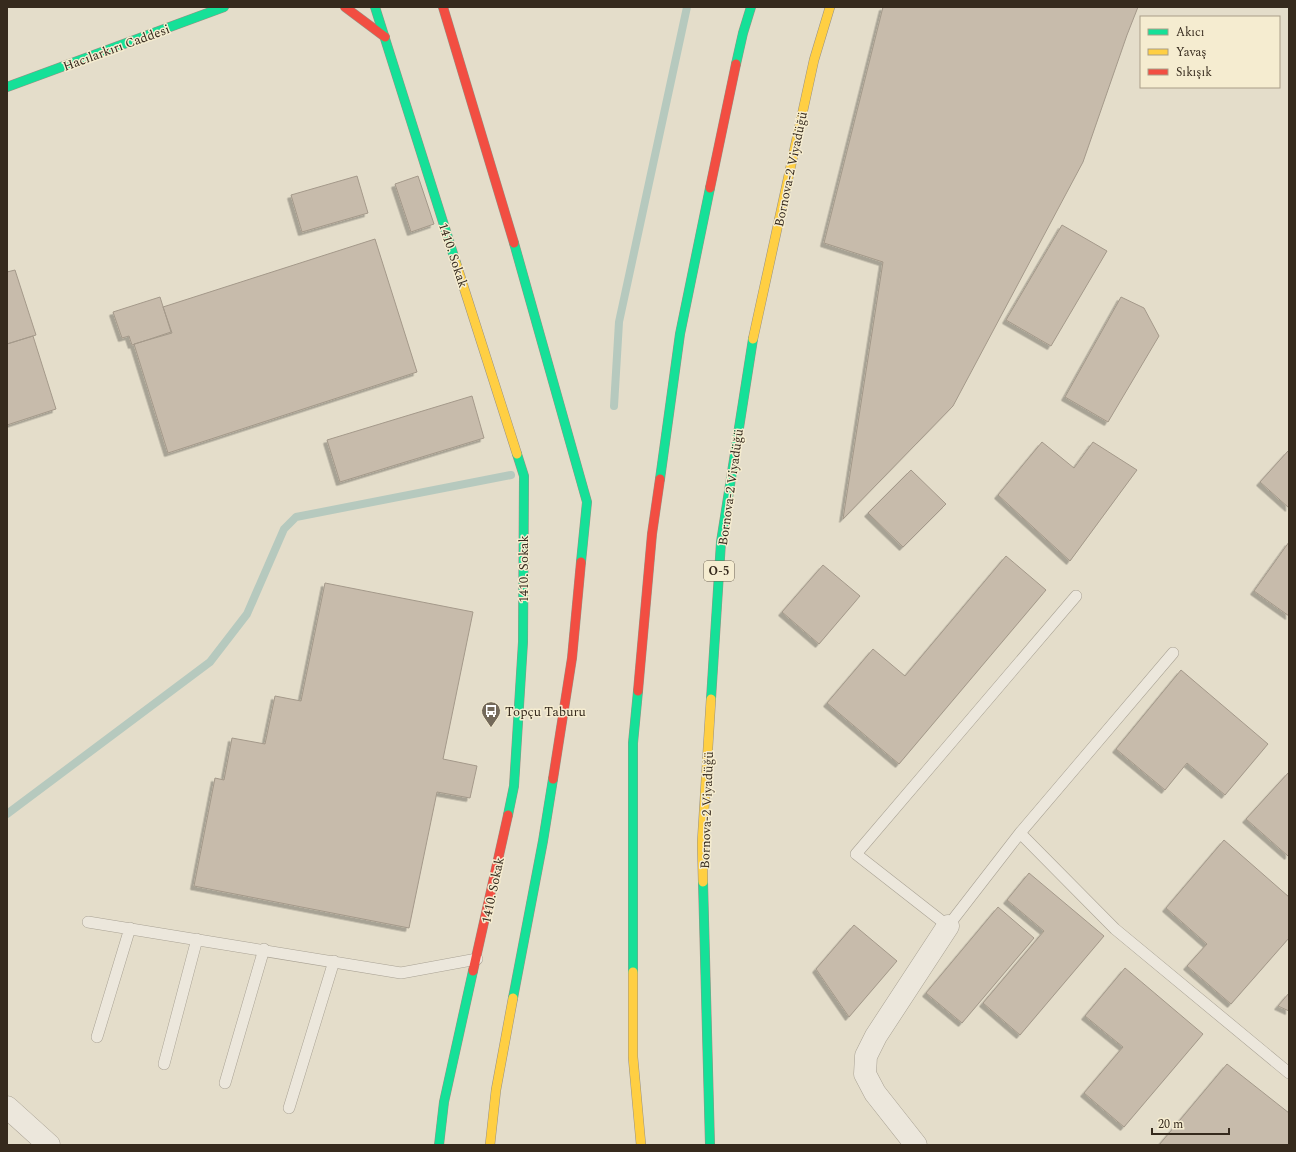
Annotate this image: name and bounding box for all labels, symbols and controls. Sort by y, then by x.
legend [1140,16,1280,88]
street label: Hacılarkırı Caddesi [60,19,173,77]
text: Akıcı [1176,23,1205,42]
text: Yavaş [1176,43,1206,62]
text: Sıkışık [1176,63,1212,82]
street label: Bornova-2 Viyadüğü [769,110,813,229]
street label: 1410. Sokak [433,220,473,290]
street label: Bornova-2 Viyadüğü [713,427,749,547]
street label: 1410. Sokak [514,535,534,603]
road number: O-5 [704,561,734,581]
bus stop icon: Topçu Taburu [480,700,502,728]
place label: Topçu Taburu [505,702,586,722]
street label: Bornova-2 Viyadüğü [695,751,719,869]
street label: 1410. Sokak [476,855,510,925]
scale bar [1152,1110,1229,1136]
text: 20 m [1158,1115,1183,1134]

